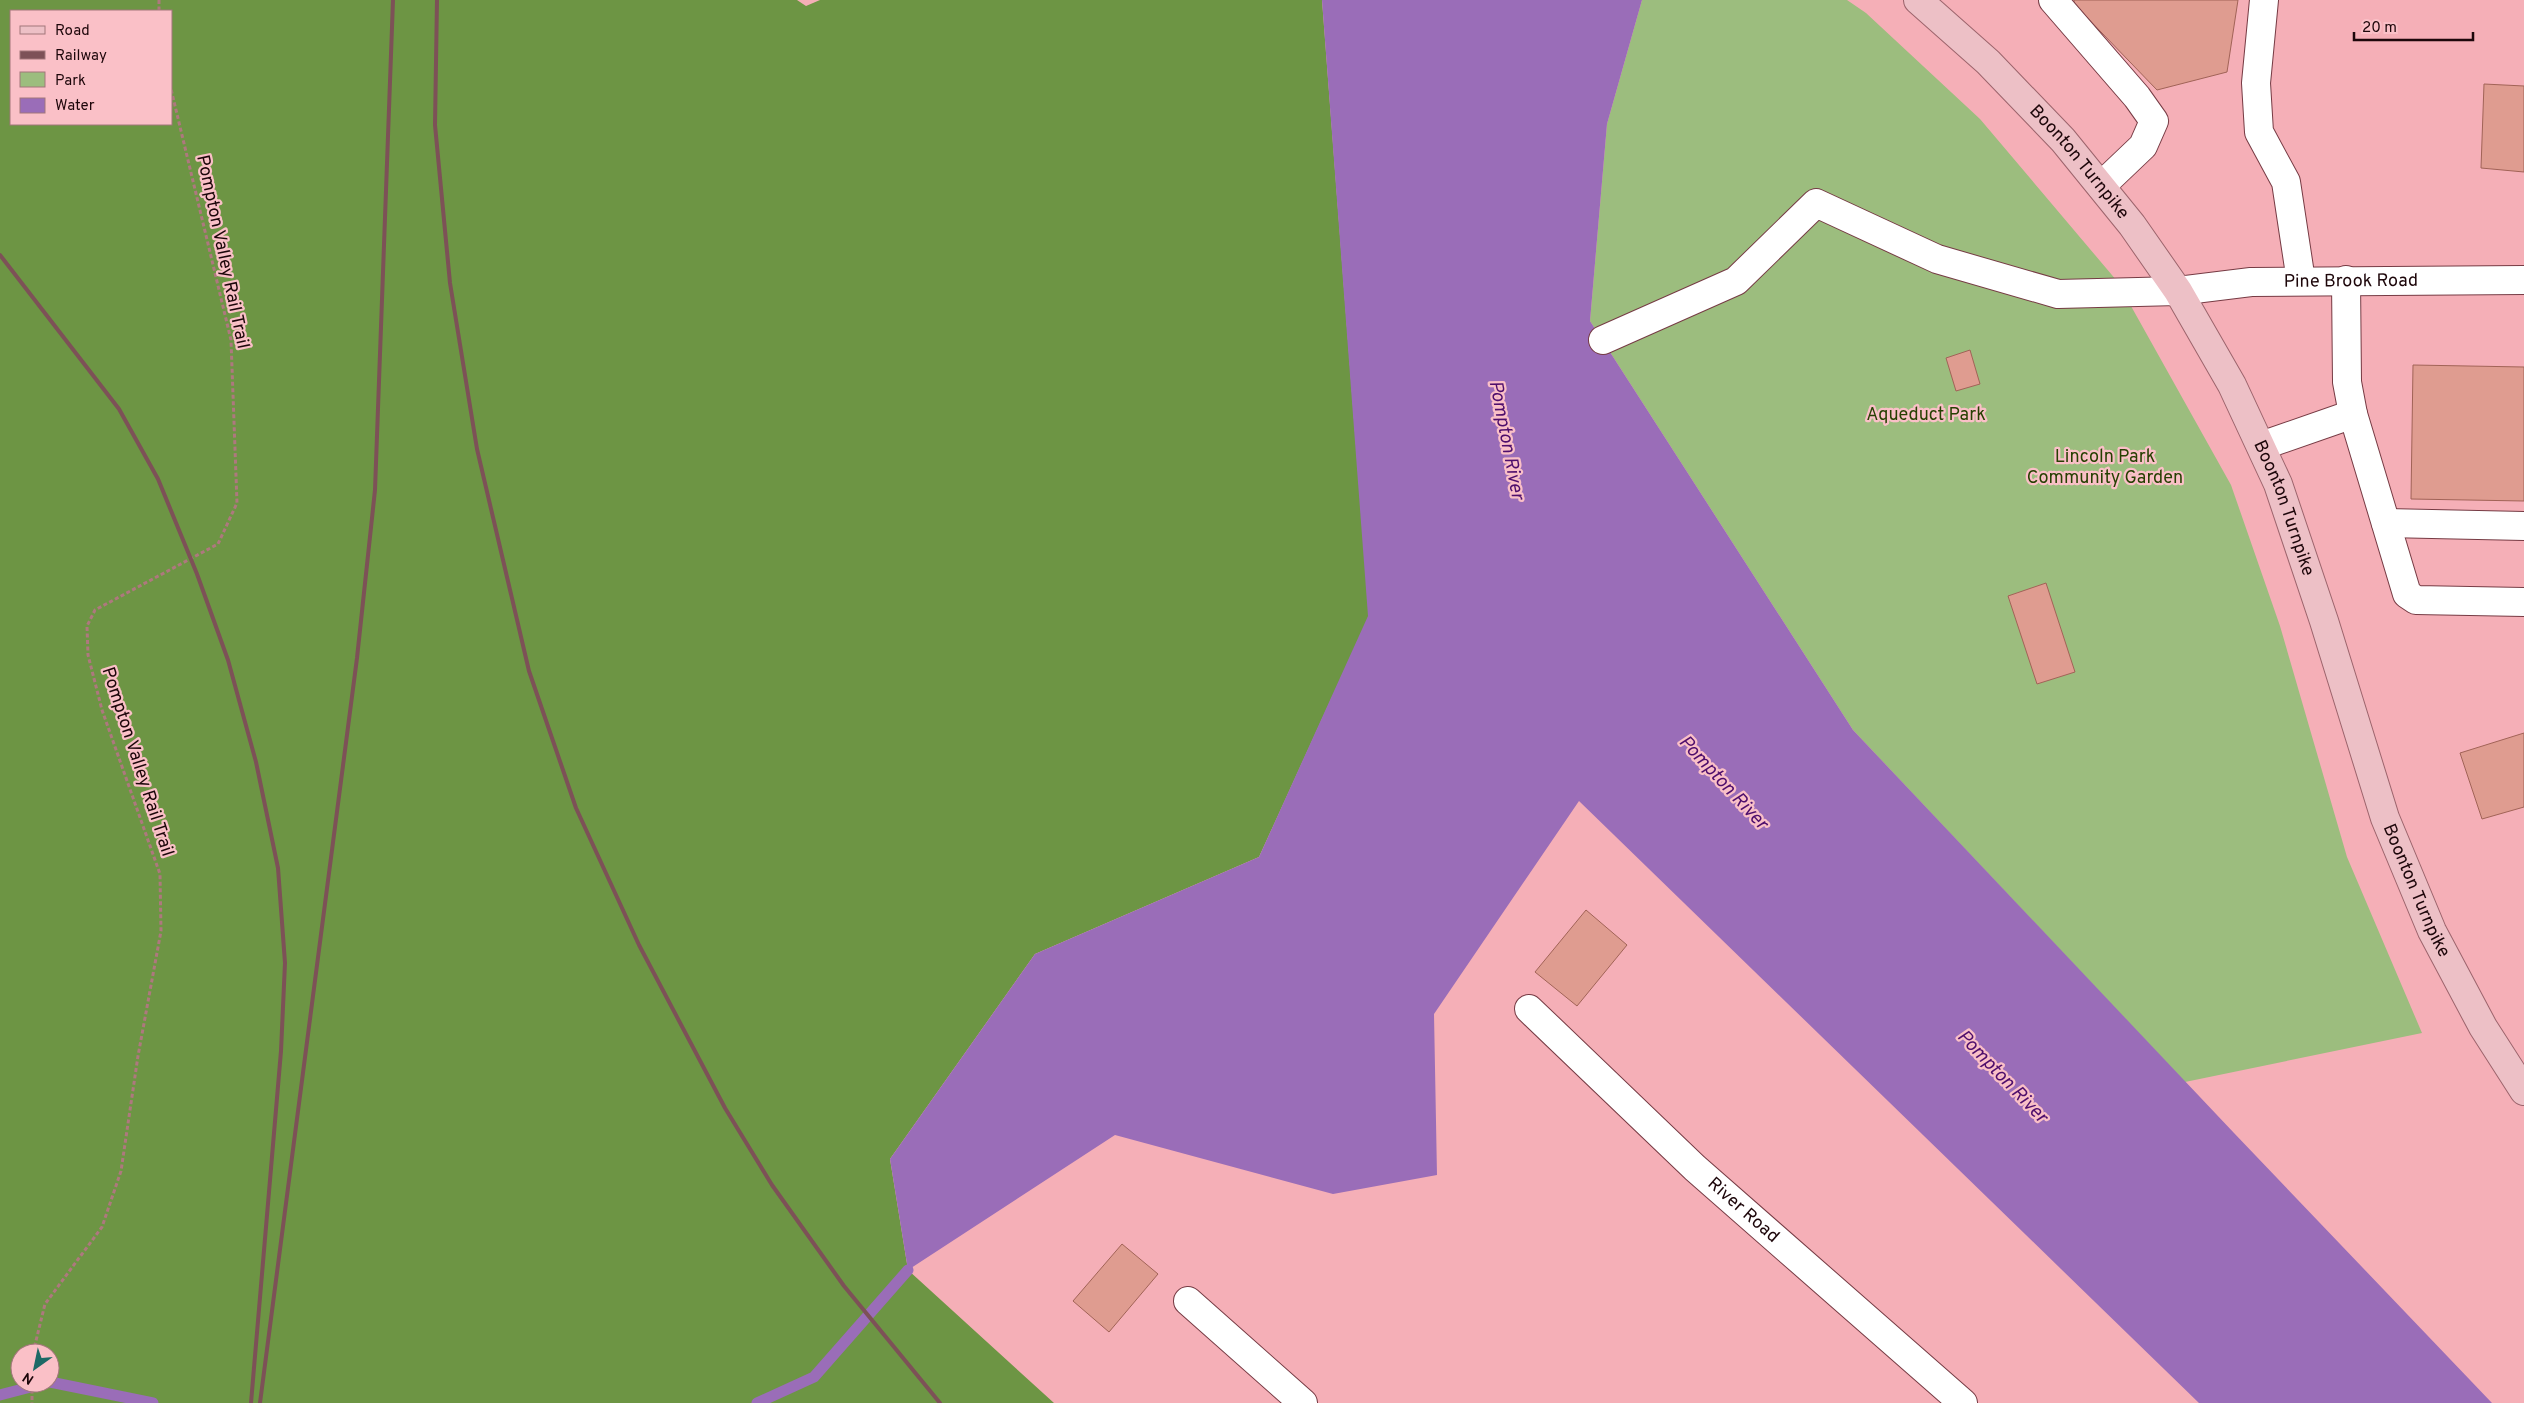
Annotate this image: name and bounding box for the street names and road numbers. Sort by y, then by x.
street label: Boonton Turnpike [2024,100,2134,224]
street label: Pompton Valley Rail Trail [190,153,254,351]
street label: Pine Brook Road [2284,269,2418,293]
street label: Boonton Turnpike [2248,437,2320,579]
street label: Pompton Valley Rail Trail [95,664,179,860]
street label: Boonton Turnpike [2377,820,2455,961]
street label: River Road [1702,1172,1784,1248]

